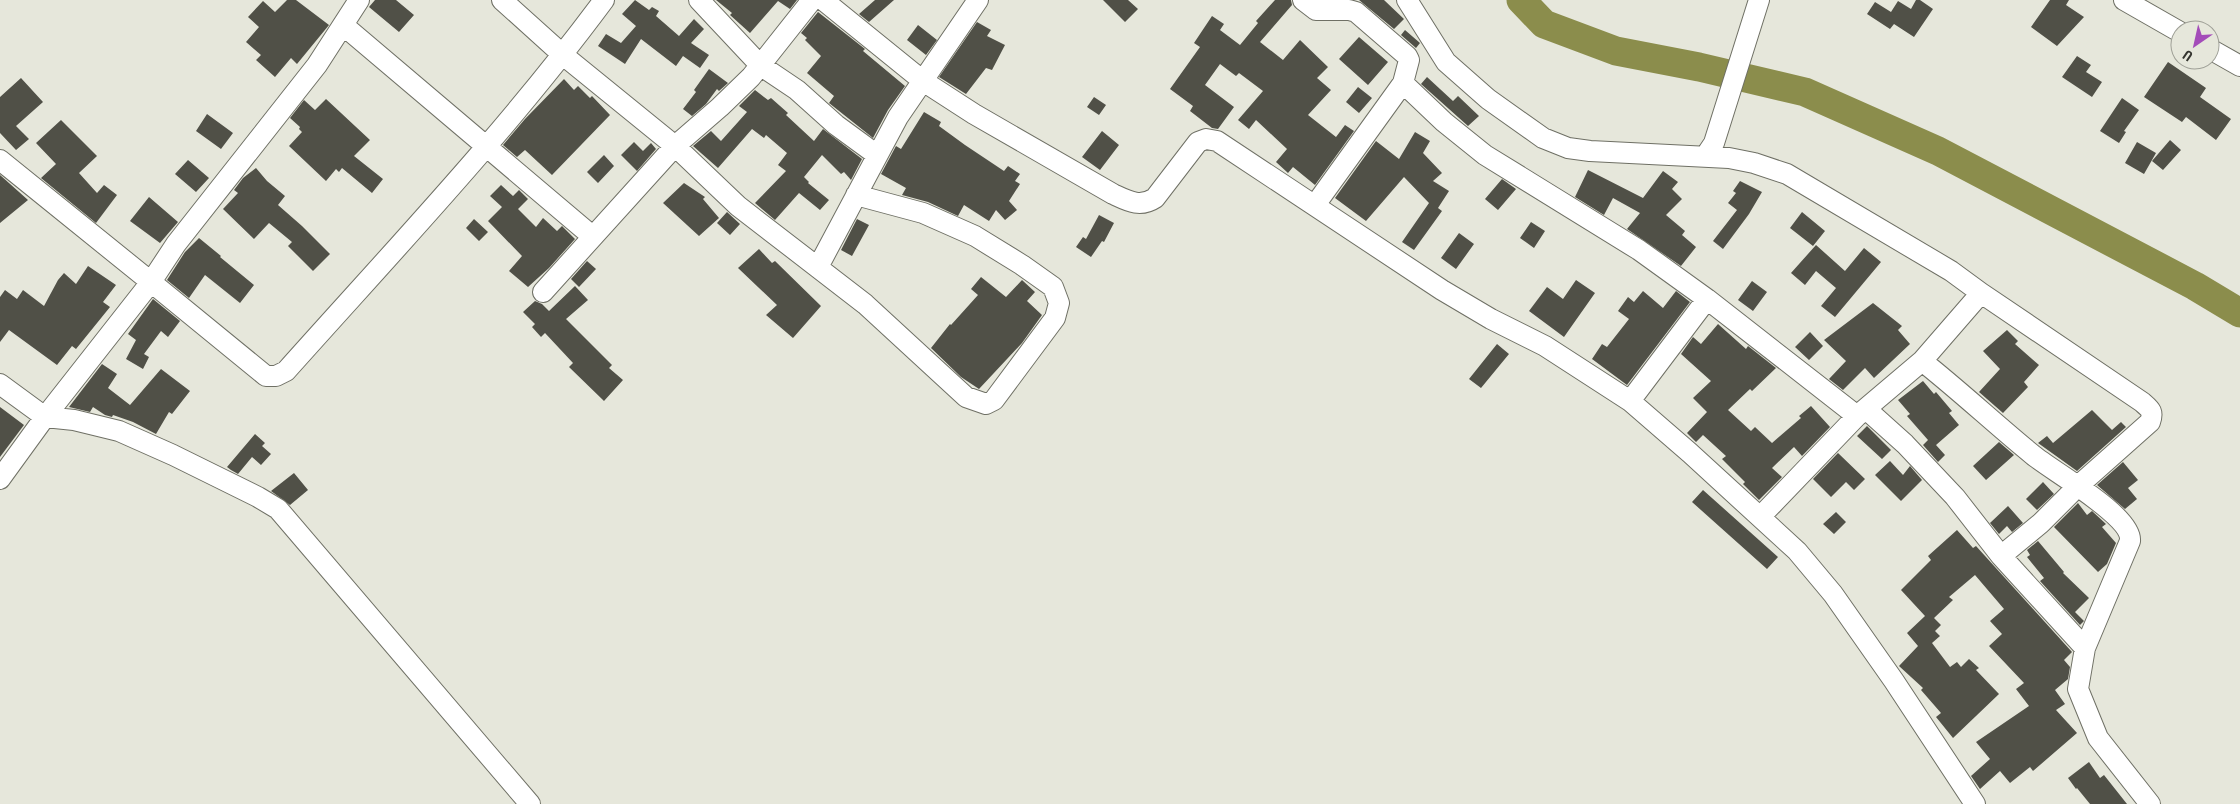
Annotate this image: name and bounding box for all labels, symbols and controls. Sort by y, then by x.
north arrow [2170,20,2220,70]
text: U [2180,47,2196,65]

